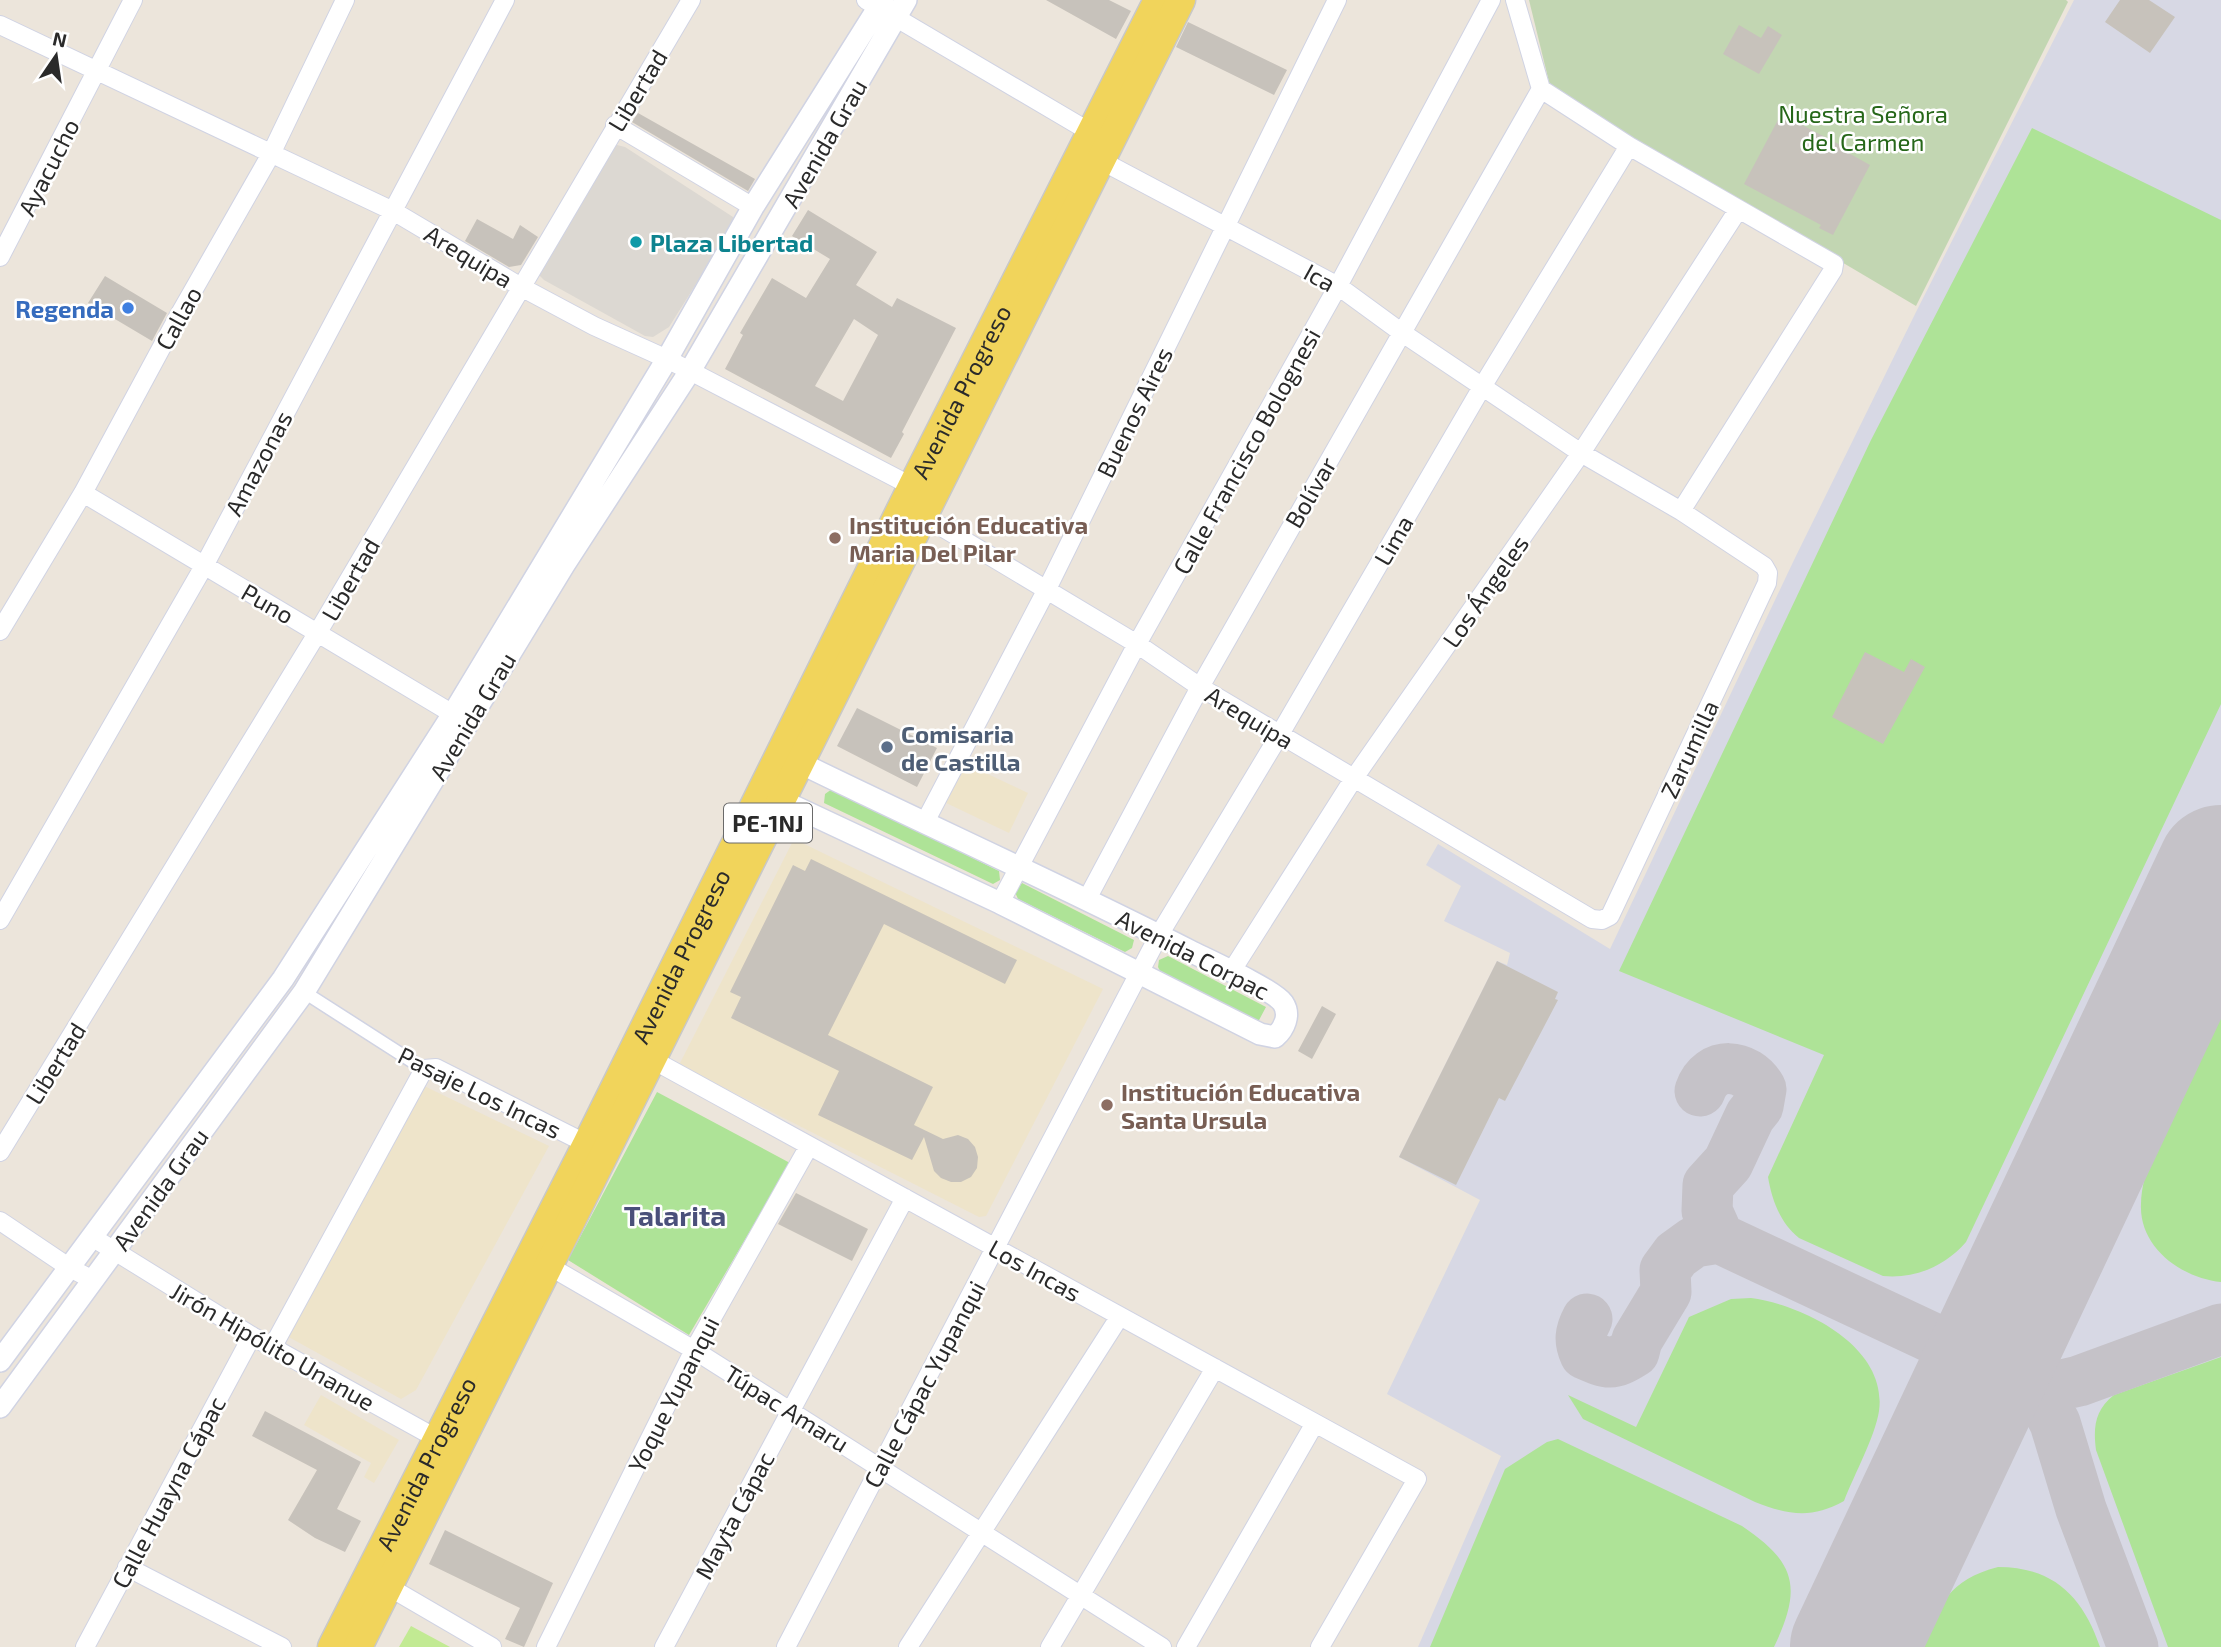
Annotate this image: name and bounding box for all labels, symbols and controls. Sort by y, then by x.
north arrow [21,21,91,91]
text: N [51,26,69,52]
street label: Libertad [601,44,673,136]
street label: Avenida Grau [776,74,872,212]
park label: Nuestra Señora del Carmen [1778,99,1948,156]
street label: Ayacucho [11,114,85,220]
street label: Arequipa [420,218,518,294]
place label: Plaza Libertad [650,228,813,257]
marker: Plaza Libertad [628,234,644,250]
street label: Ica [1299,257,1341,297]
street label: Callao [149,281,207,355]
place label: Regenda [15,294,114,323]
marker: Regenda [120,300,136,316]
street label: Avenida Progreso [904,300,1016,483]
street label: Calle Francisco Bolognesi [1166,323,1326,579]
street label: Buenos Aires [1090,342,1178,482]
street label: Amazonas [218,406,298,520]
street label: Bolívar [1278,451,1342,533]
place label: Institución Educativa Maria Del Pilar [849,510,1088,567]
street label: Lima [1367,510,1419,570]
street label: Los Ángeles [1436,529,1534,653]
marker: Institución Educativa Maria Del Pilar [827,530,843,546]
street label: Libertad [315,533,385,625]
street label: Puno [237,577,299,629]
street label: Avenida Grau [423,647,521,785]
street label: Arequipa [1201,679,1299,755]
street label: Zarumilla [1654,696,1724,802]
place label: Comisaria de Castilla [901,719,1020,776]
marker: Comisaria de Castilla [879,739,895,755]
road number: PE-1NJ [724,804,812,842]
street label: Avenida Progreso [625,864,735,1048]
street label: Avenida Corpac [1112,903,1274,1005]
street label: Libertad [19,1017,91,1109]
street label: Pasaje Los Incas [394,1040,566,1144]
place label: Institución Educativa Santa Ursula [1121,1077,1360,1134]
marker: Institución Educativa Santa Ursula [1099,1097,1115,1113]
street label: Avenida Grau [106,1122,214,1256]
district label: Talarita [624,1198,726,1232]
street label: Los Incas [984,1233,1086,1307]
street label: Jirón Hipólito Unanue [166,1276,380,1416]
street label: Calle Cápac Yupanqui [857,1276,991,1492]
street label: Yoque Yupanqui [621,1311,725,1477]
street label: Túpac Amaru [719,1358,855,1458]
street label: Avenida Progreso [369,1372,481,1555]
street label: Calle Huayna Cápac [105,1391,231,1593]
street label: Mayta Cápac [688,1446,780,1584]

